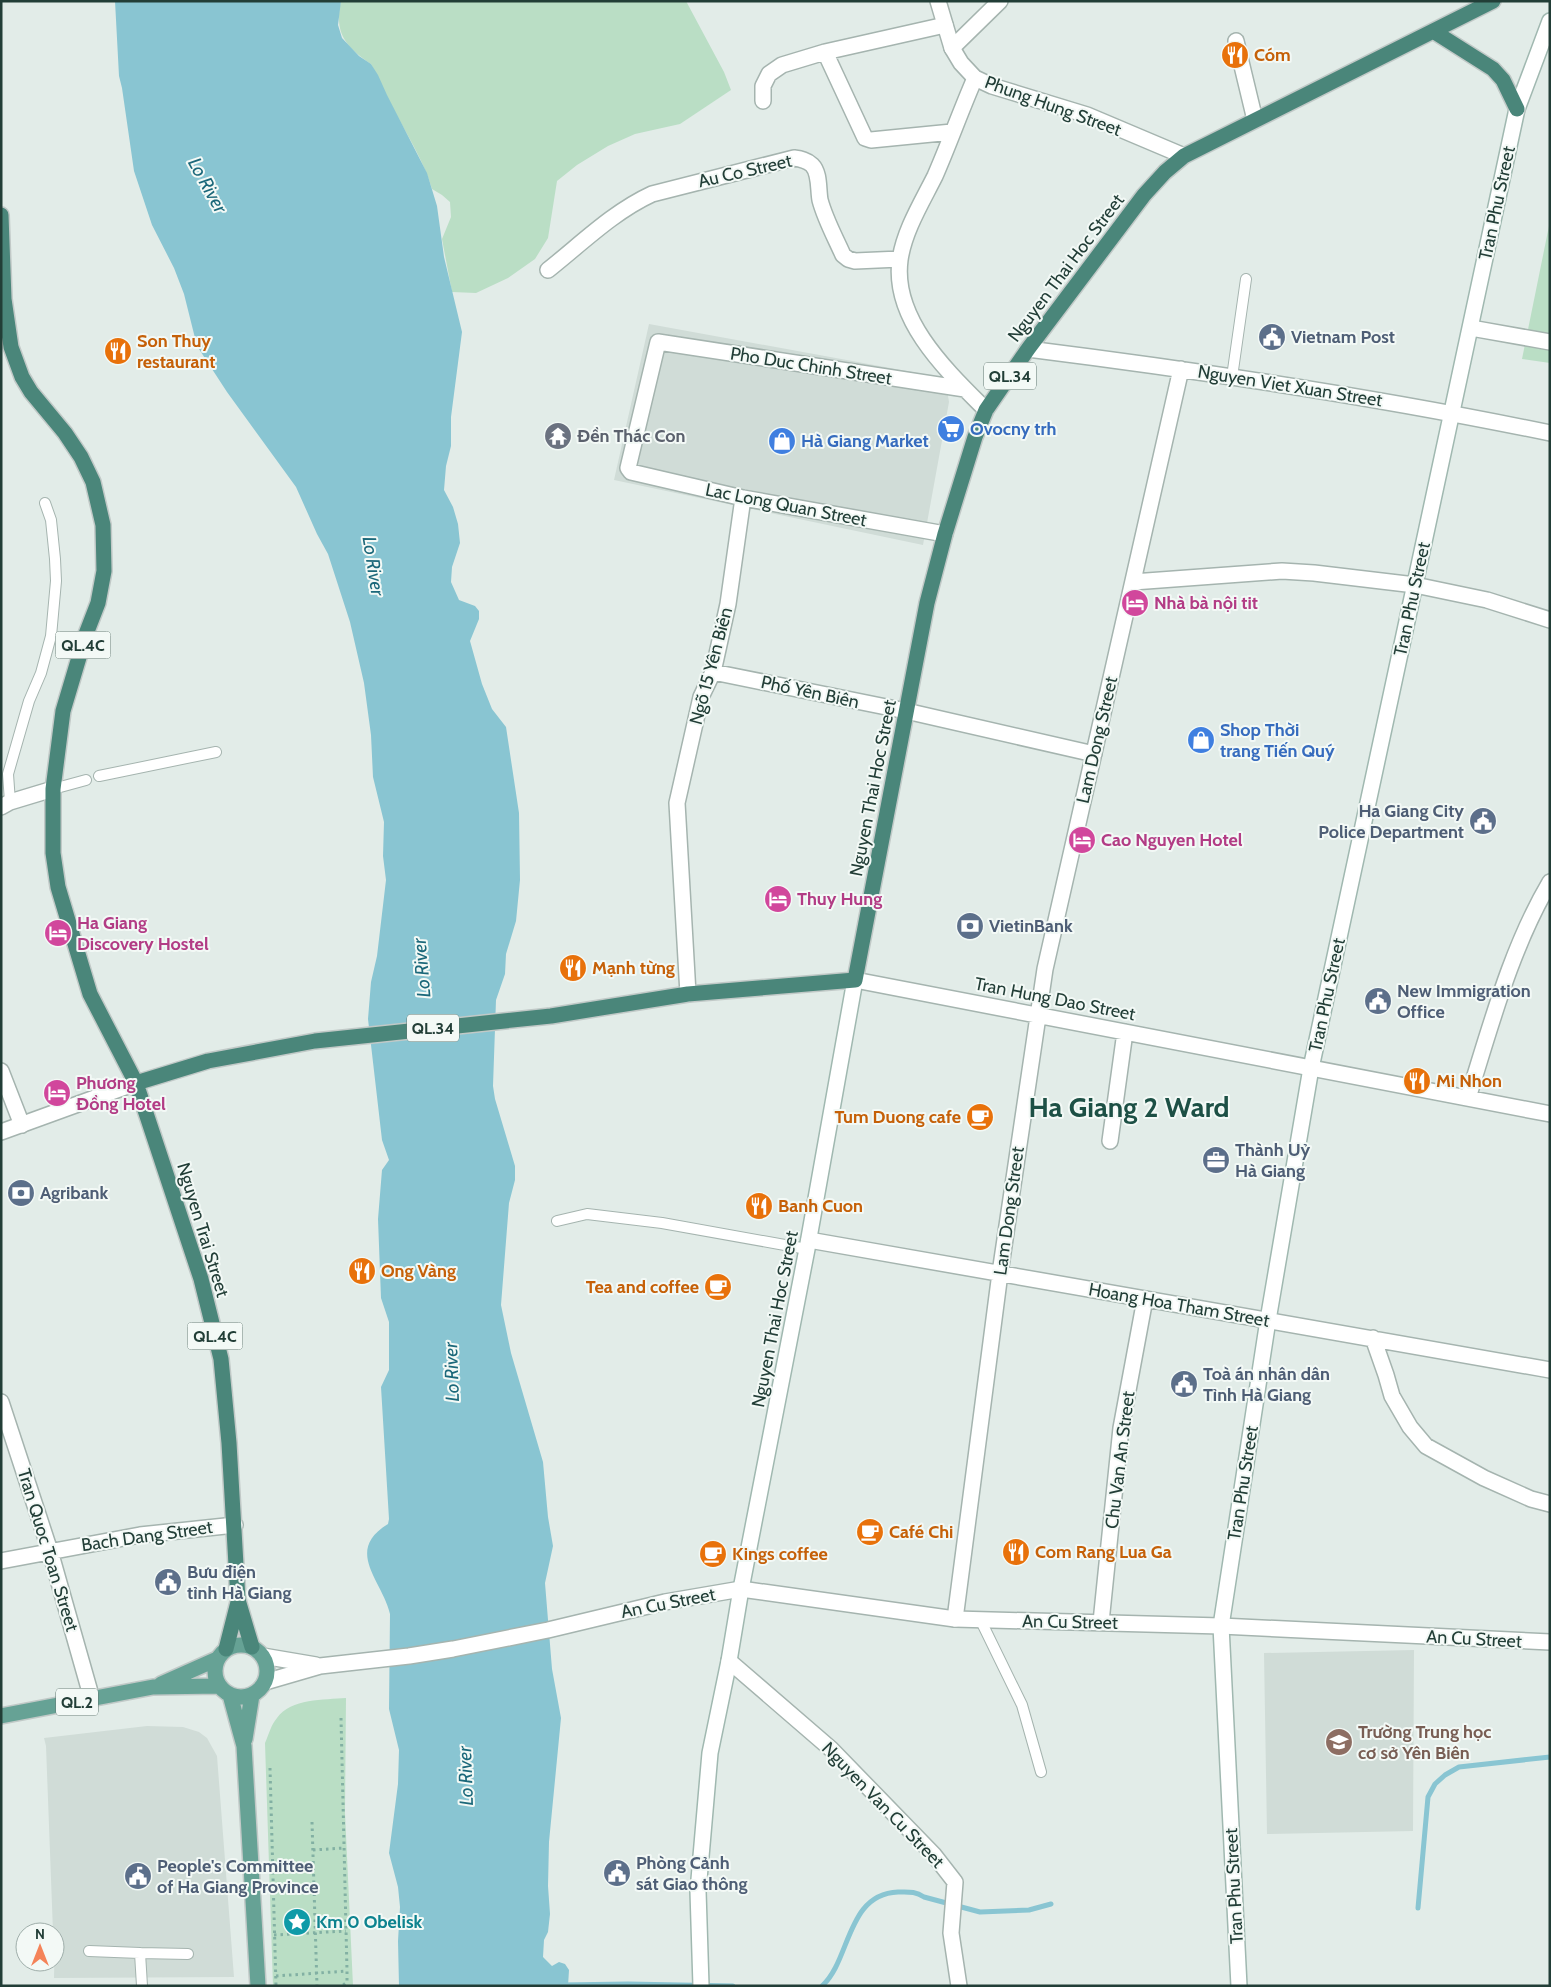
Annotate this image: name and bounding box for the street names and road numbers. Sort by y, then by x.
street label: Phung Hung Street [982,71,1124,141]
street label: Tran Phu Street [1474,144,1520,262]
street label: Au Co Street [696,150,794,192]
street label: Nguyen Thai Hoc Street [1003,190,1129,346]
street label: Pho Duc Chinh Street [729,342,893,390]
street label: Nguyen Viet Xuan Street [1196,361,1384,411]
road number: QL.34 [984,362,1036,390]
street label: Lac Long Quan Street [703,479,869,531]
street label: Tran Phu Street [1389,540,1435,658]
street label: Ngõ 15 Yên Biên [685,605,737,727]
road number: QL.4C [56,632,110,658]
street label: Phố Yên Biên [759,671,861,713]
street label: Lam Dong Street [1072,674,1122,806]
street label: Nguyen Thai Hoc Street [845,698,901,878]
street label: Tran Phu Street [1304,936,1350,1054]
street label: Tran Hung Dao Street [973,973,1137,1025]
road number: QL.34 [407,1014,459,1042]
street label: Lam Dong Street [989,1145,1029,1277]
street label: Nguyen Trai Street [172,1160,234,1300]
street label: Nguyen Thai Hoc Street [747,1229,803,1409]
street label: Hoang Hoa Tham Street [1087,1278,1271,1332]
road number: QL.4C [188,1322,242,1350]
street label: Chu Van An Street [1101,1390,1139,1530]
street label: Tran Phu Street [1223,1424,1263,1542]
street label: Tran Quoc Toan Street [13,1466,83,1634]
street label: Bach Dang Street [80,1516,214,1556]
street label: An Cu Street [619,1583,717,1623]
street label: An Cu Street [1022,1610,1118,1634]
street label: An Cu Street [1426,1626,1522,1652]
road number: QL.2 [56,1688,98,1715]
street label: Nguyen Van Cu Street [817,1737,949,1873]
street label: Tran Phu Street [1220,1827,1248,1945]

